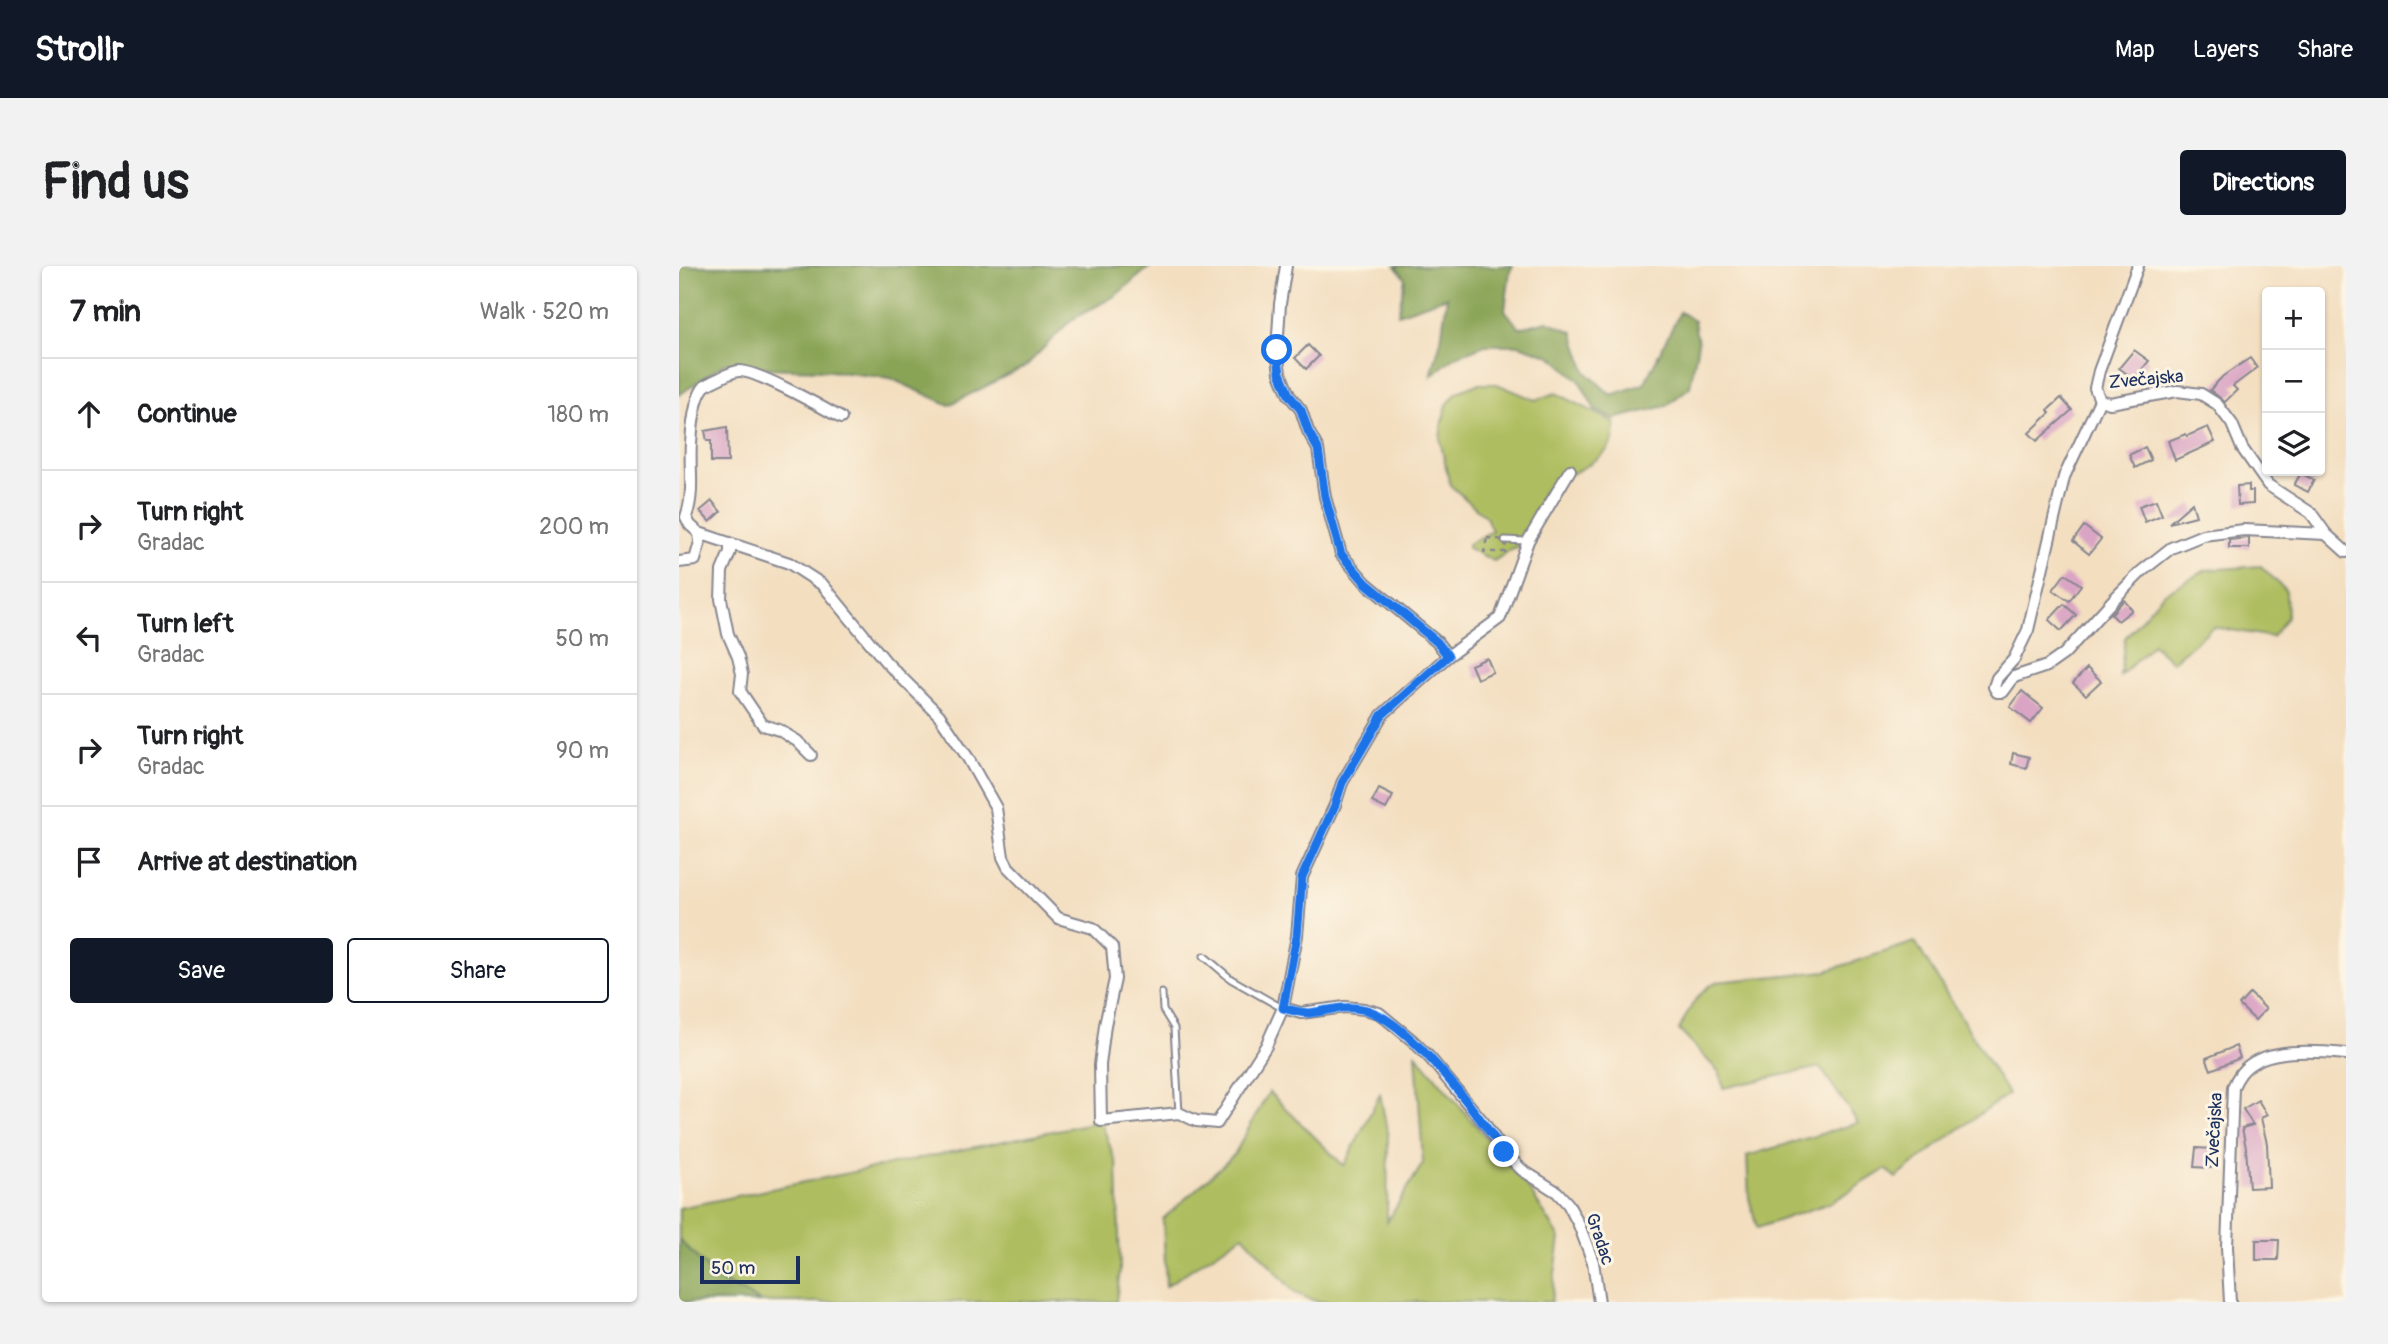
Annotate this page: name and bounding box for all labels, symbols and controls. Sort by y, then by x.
text: Strollr [35,29,124,70]
text: Map [2115,35,2155,64]
text: Layers [2193,35,2259,64]
text: Share [2297,35,2353,64]
button: Directions [2180,150,2346,215]
text: Find us [42,152,189,213]
map controls [2262,287,2325,476]
button: + [2262,287,2325,350]
text: 7 min [70,293,141,330]
text: Walk · 520 m [480,297,609,326]
route start [1261,334,1292,365]
button: − [2262,350,2325,413]
street label: Zvečajska [2108,365,2184,394]
icon: ahead [70,395,108,433]
text: Continue [137,398,237,430]
text: 180 m [547,400,609,429]
button: layers [2262,413,2325,476]
text: Turn right [137,496,243,528]
icon: right [70,507,108,545]
text: 200 m [539,512,609,541]
text: Gradac [137,528,205,557]
text: Turn left [137,608,233,640]
icon: left [70,619,108,657]
text: 50 m [555,624,609,653]
text: Gradac [137,640,205,669]
text: Turn right [137,720,243,752]
icon: right [70,731,108,769]
text: 90 m [556,736,609,765]
text: Gradac [137,752,205,781]
icon: arrive [70,843,108,881]
text: Arrive at destination [137,846,357,878]
button: Save [70,938,333,1003]
button: Share [347,938,609,1003]
street label: Zvečajska [2201,1092,2228,1168]
route end [1488,1136,1519,1167]
street label: Gradac [1580,1210,1619,1268]
scale bar [700,1253,800,1285]
text: 50 m [711,1256,755,1280]

